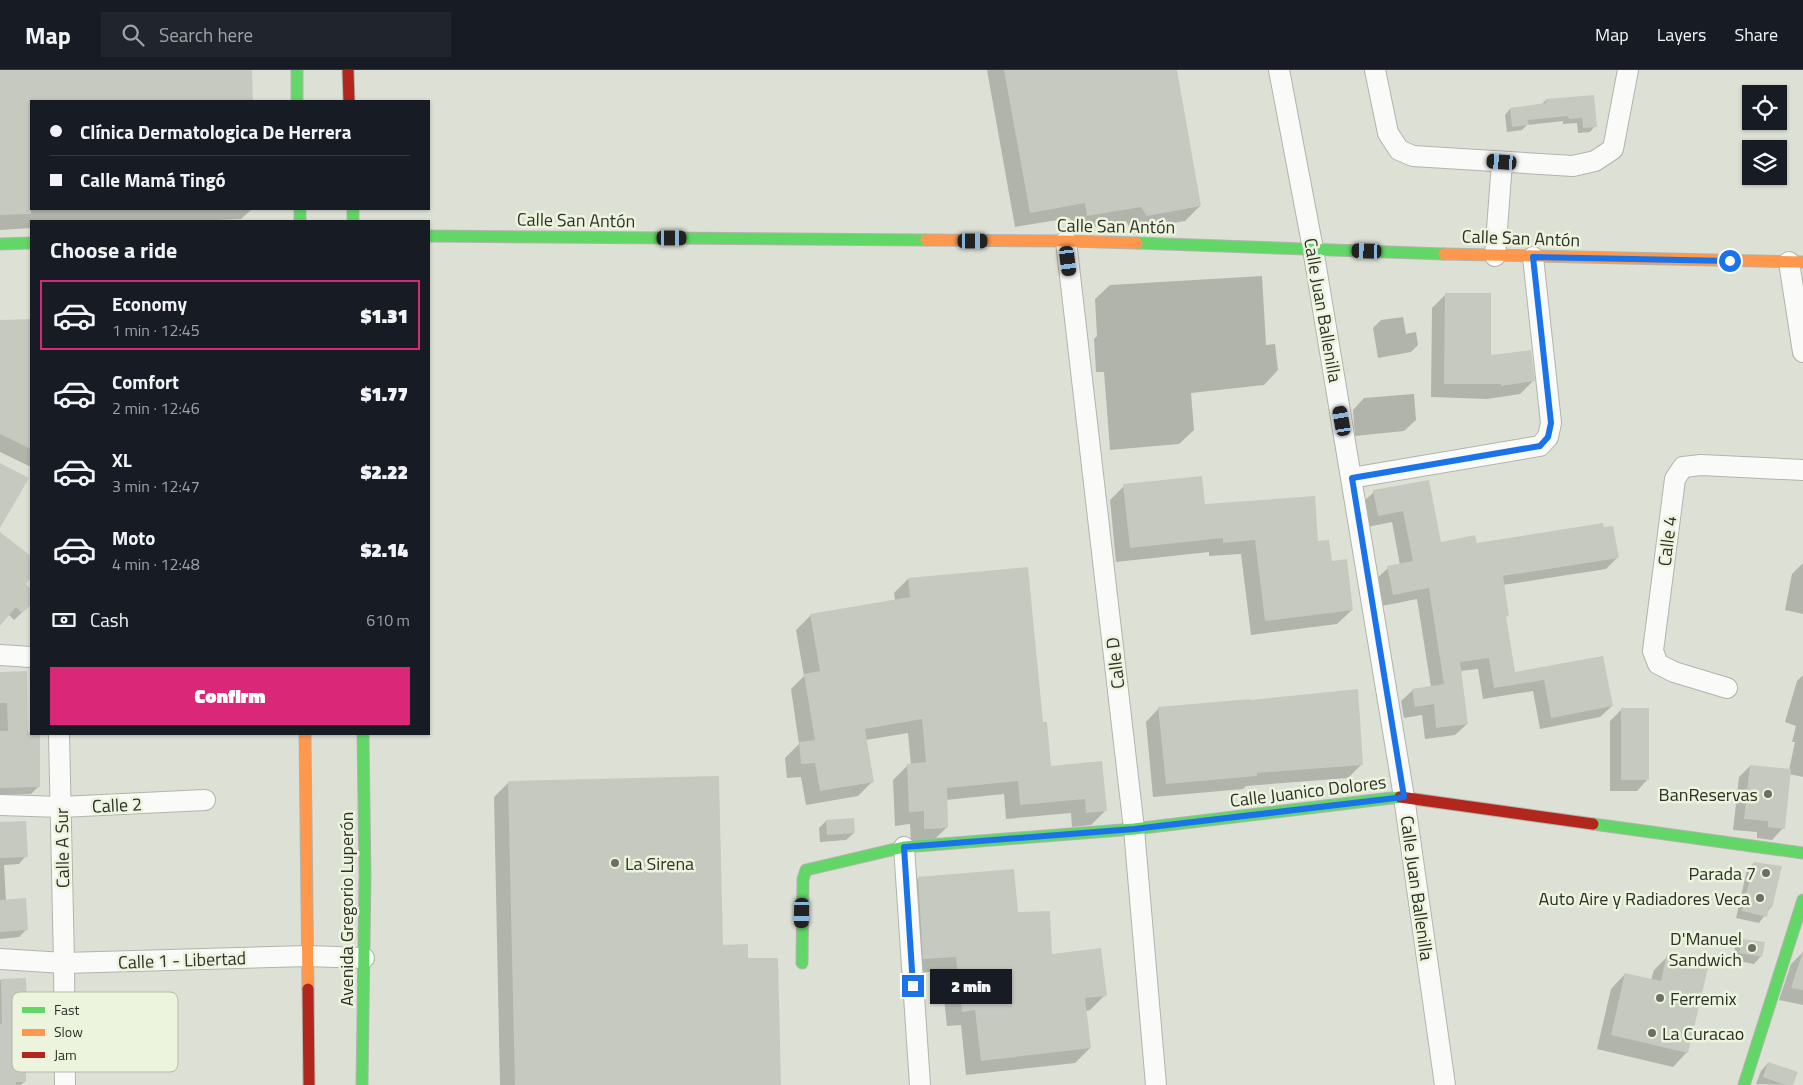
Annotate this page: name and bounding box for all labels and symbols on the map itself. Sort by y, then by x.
car [1486,153,1517,171]
street label: Calle San Antón [517,205,635,235]
street label: Calle San Antón [1057,211,1175,241]
street label: Calle San Antón [1461,222,1581,254]
car [657,231,687,246]
car [958,234,988,249]
street label: Calle Juan Ballenilla [1297,236,1349,384]
car [1351,243,1382,259]
car [1058,245,1077,277]
route start [1719,250,1741,272]
car [1332,405,1351,437]
street label: Calle 4 [1651,514,1683,568]
street label: Calle D [1098,636,1132,690]
street label: Calle Juanico Dolores [1228,768,1388,814]
place label: BanReservas [1659,781,1758,808]
marker: BanReservas [1762,788,1774,800]
street label: Calle 2 [91,790,143,820]
street label: Calle A Sur [48,808,76,888]
street label: Avenida Gregorio Luperón [333,812,360,1006]
street label: Calle Juan Ballenilla [1393,814,1441,962]
place label: La Sirena [625,850,694,877]
marker: La Sirena [609,857,621,869]
place label: Parada 7 [1689,860,1756,887]
marker: Parada 7 [1760,867,1772,879]
place label: Auto Aire y Radiadores Veca [1539,885,1750,912]
marker: Auto Aire y Radiadores Veca [1754,892,1766,904]
car [794,898,809,928]
place label: D'Manuel Sandwich [1669,925,1742,973]
marker: D'Manuel Sandwich [1746,942,1758,954]
street label: Calle 1 - Libertad [117,944,247,976]
callout: 2 min [930,968,1013,1004]
route end [902,975,924,997]
place label: Ferremix [1670,985,1737,1012]
legend [12,992,178,1072]
marker: Ferremix [1654,992,1666,1004]
text: Fast [54,999,79,1020]
place label: La Curacao [1662,1020,1744,1047]
text: Slow [54,1021,83,1042]
marker: La Curacao [1646,1027,1658,1039]
text: Jam [54,1044,77,1065]

